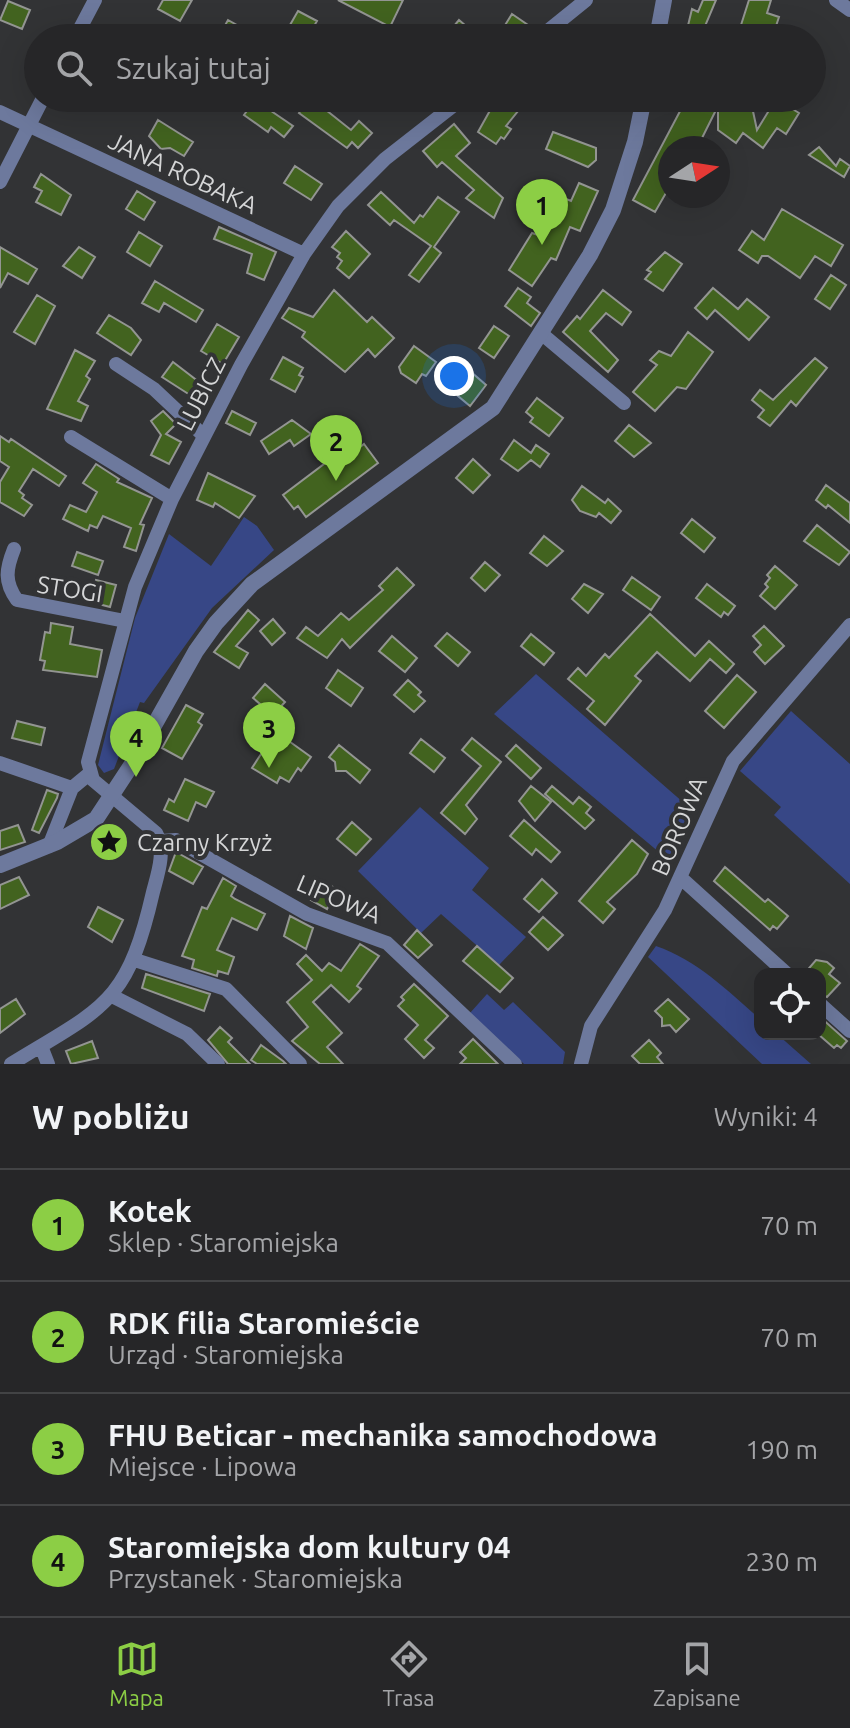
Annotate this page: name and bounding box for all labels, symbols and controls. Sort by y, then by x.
search box [24,24,826,112]
icon: search [52,46,96,90]
text: Szukaj tutaj [116,51,271,85]
street label: JANA ROBAKA [104,127,262,219]
north arrow [658,136,730,208]
pin: 1 [516,179,568,245]
street label: LUBICZ [171,353,231,435]
your location [434,356,474,396]
pin: 2 [310,415,362,481]
street label: STOGI [35,570,105,608]
pin: 3 [243,702,295,768]
pin: 4 [110,711,162,777]
street label: BOROWA [646,772,712,880]
place icon: Czarny Krzyż [88,821,130,863]
place label: Czarny Krzyż [137,829,272,856]
street label: LIPOWA [293,869,386,929]
map controls [754,968,826,1040]
button: locate [754,968,826,1040]
text: W pobliżu [32,1097,190,1135]
text: Wyniki: 4 [714,1102,818,1131]
text: Kotek [108,1194,192,1228]
text: 1 [51,1211,65,1240]
text: 70 m [760,1211,818,1240]
text: Sklep · Staromiejska [108,1228,339,1257]
text: RDK filia Staromieście [108,1306,420,1340]
text: 2 [51,1323,65,1352]
text: 70 m [760,1323,818,1352]
text: Urząd · Staromiejska [108,1340,344,1369]
text: FHU Beticar - mechanika samochodowa [108,1418,658,1452]
text: 3 [51,1435,65,1464]
text: 190 m [746,1435,818,1464]
text: Miejsce · Lipowa [108,1452,297,1481]
text: Staromiejska dom kultury 04 [108,1530,511,1564]
text: 4 [51,1547,65,1576]
text: 230 m [746,1547,818,1576]
text: Przystanek · Staromiejska [108,1564,403,1593]
tab: Mapa [109,1637,164,1710]
tab: Trasa [383,1637,434,1710]
tab: Zapisane [653,1637,741,1710]

